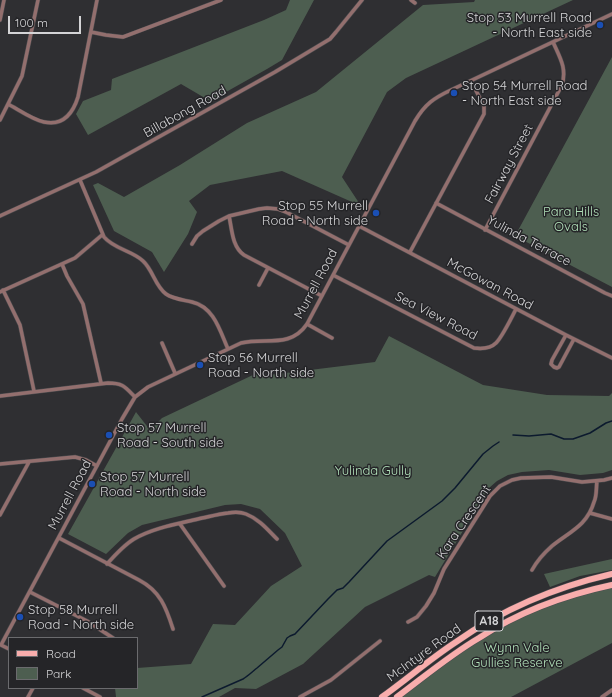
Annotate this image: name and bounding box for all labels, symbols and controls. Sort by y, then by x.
scale bar [10,8,83,34]
place label: Stop 53 Murrell Road - North East side [467,10,592,41]
text: 100 m [15,15,48,30]
marker: Stop 53 Murrell Road - North East side [595,20,605,30]
place label: Stop 54 Murrell Road - North East side [462,78,587,109]
street label: Billabong Road [141,83,229,141]
marker: Stop 54 Murrell Road - North East side [449,88,459,98]
street label: Fairway Street [482,122,536,206]
place label: Stop 55 Murrell Road - North side [262,198,368,229]
park label: Para Hills Ovals [543,204,599,235]
marker: Stop 55 Murrell Road - North side [371,208,381,218]
street label: Yulinda Terrace [485,212,573,270]
street label: Murrell Road [291,246,341,322]
street label: McGowan Road [444,255,536,313]
street label: Sea View Road [392,289,480,343]
place label: Stop 56 Murrell Road - North side [208,350,314,381]
marker: Stop 56 Murrell Road - North side [195,360,205,370]
place label: Stop 57 Murrell Road - South side [117,420,223,451]
marker: Stop 57 Murrell Road - South side [104,430,114,440]
street label: Murrell Road [45,457,95,533]
park label: Yulinda Gully [335,463,411,479]
place label: Stop 57 Murrell Road - North side [100,469,206,500]
marker: Stop 57 Murrell Road - North side [87,479,97,489]
street label: Kara Crescent [434,482,494,562]
place label: Stop 58 Murrell Road - North side [28,602,134,633]
road number: A18 [475,611,503,631]
marker: Stop 58 Murrell Road - North side [15,612,25,622]
street label: McIntyre Road [384,621,464,685]
legend [8,637,138,689]
park label: Wynn Vale Gullies Reserve [471,640,563,671]
text: Road [46,646,76,661]
text: Park [46,666,71,681]

